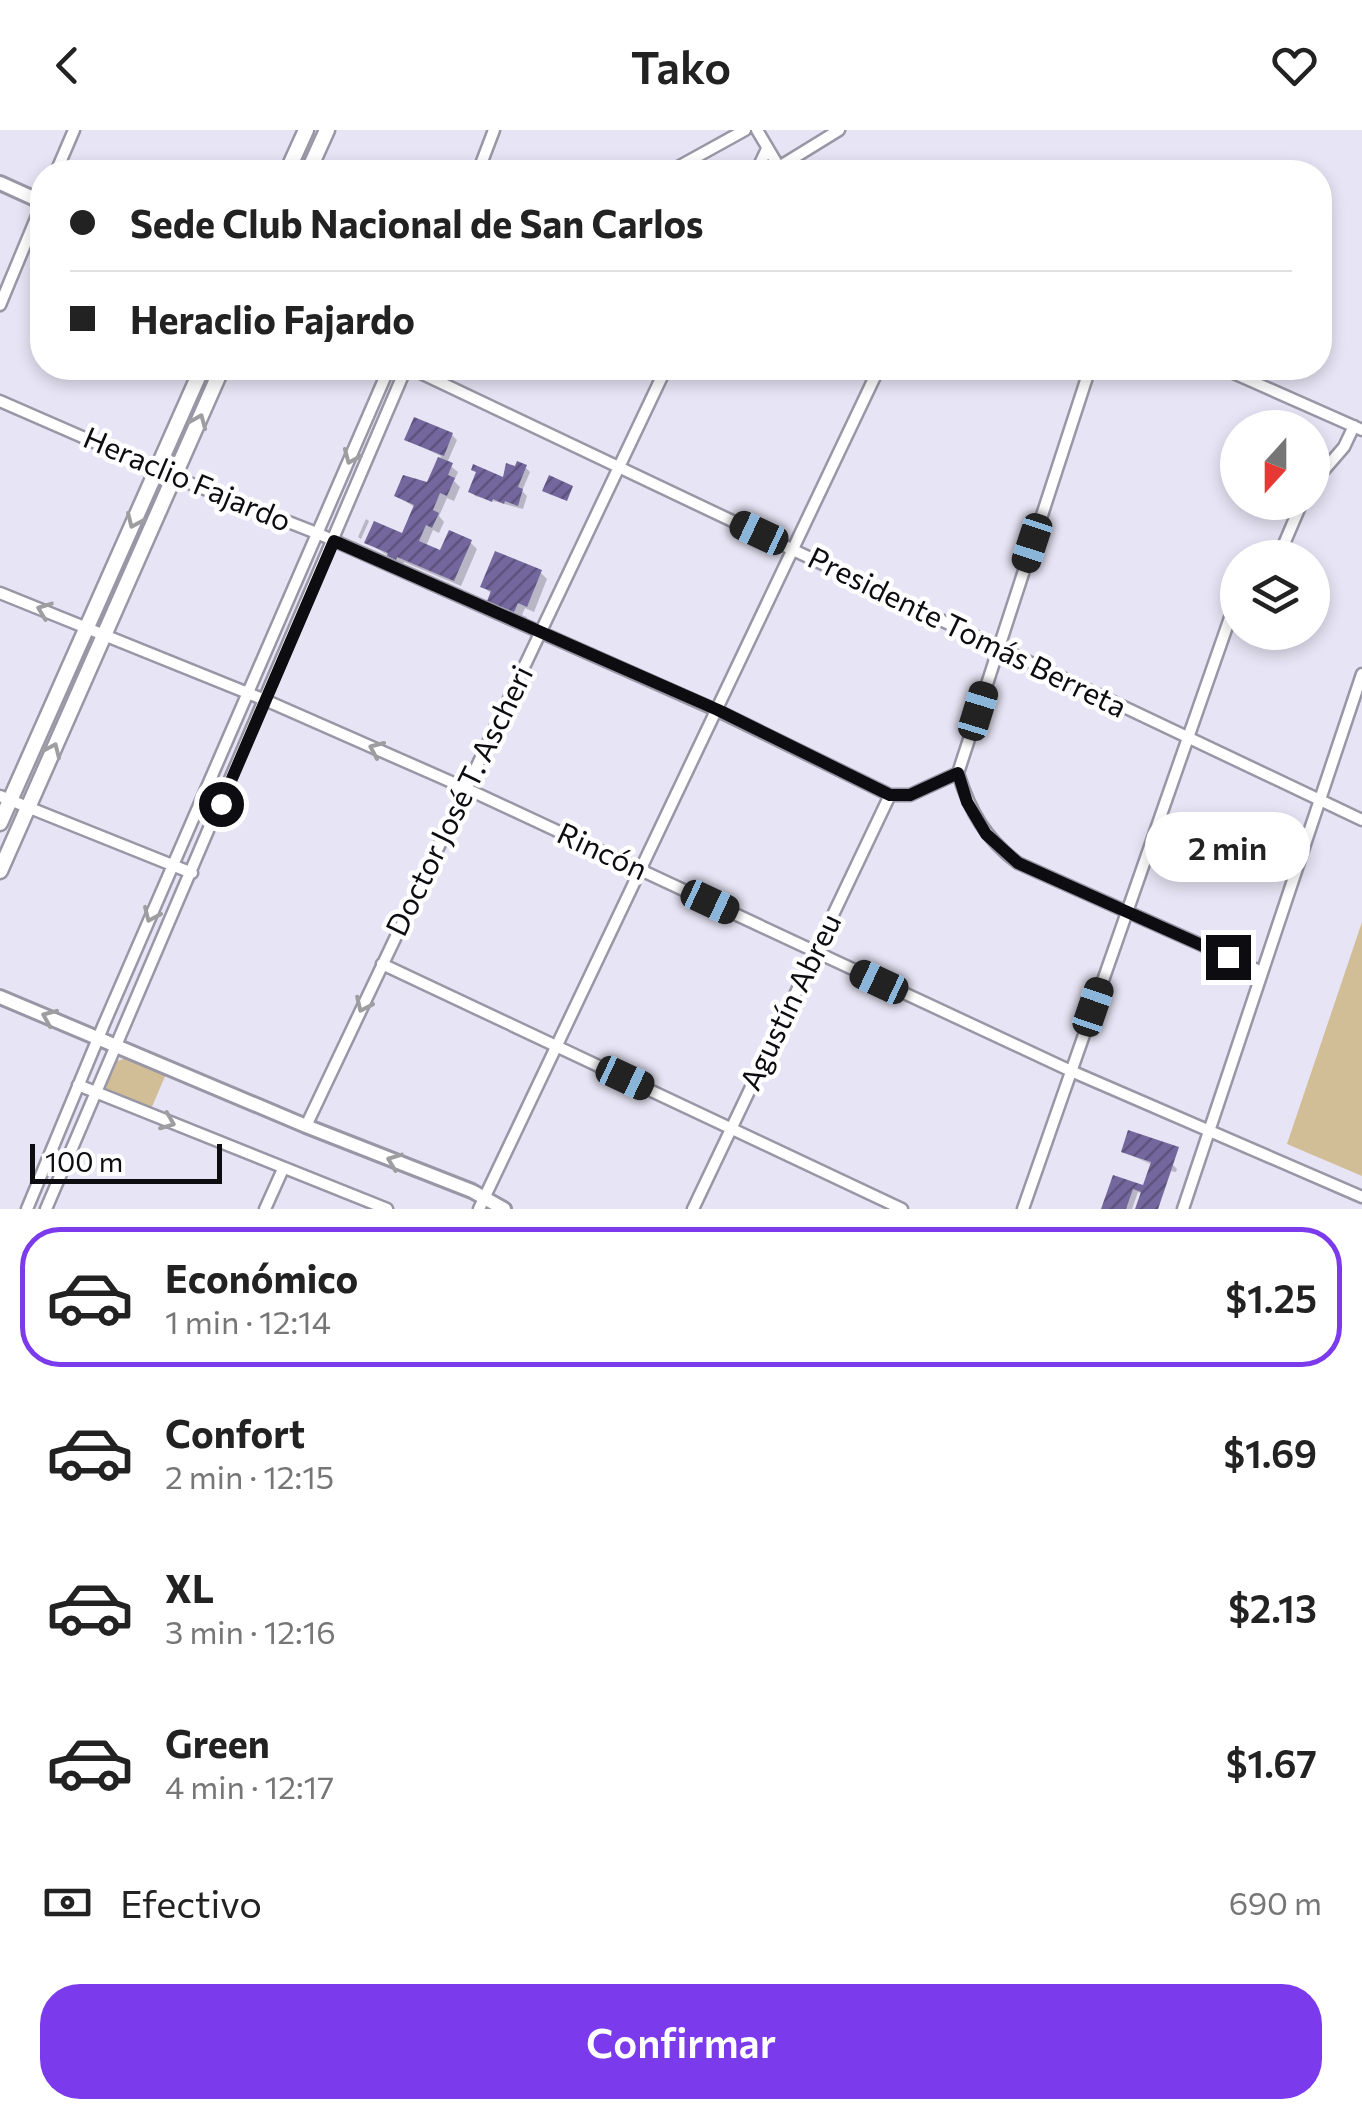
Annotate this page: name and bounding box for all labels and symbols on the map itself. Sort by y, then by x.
north arrow [1220,410,1330,520]
one-way arrow [187,413,207,431]
street label: Heraclio Fajardo [79,417,297,538]
one-way arrow [343,447,363,465]
car [725,507,793,559]
car [1008,510,1056,576]
one-way arrow [126,511,146,529]
street label: Presidente Tomás Berreta [803,537,1133,724]
one-way arrow [36,601,53,621]
street label: Doctor José T. Ascheri [376,659,539,941]
car [955,678,1001,744]
one-way arrow [368,741,386,761]
one-way arrow [41,742,61,760]
route start [199,782,244,827]
callout: 2 min [1146,812,1310,882]
street label: Rincón [552,813,654,887]
car [676,876,744,928]
one-way arrow [143,905,163,923]
street label: Agustín Abreu [730,906,847,1095]
route end [1206,935,1251,980]
car [845,956,913,1008]
car [1069,974,1117,1040]
one-way arrow [356,994,376,1012]
one-way arrow [41,1009,59,1029]
car [591,1052,659,1104]
one-way arrow [158,1111,176,1131]
scale bar [30,1139,222,1184]
one-way arrow [386,1152,403,1172]

